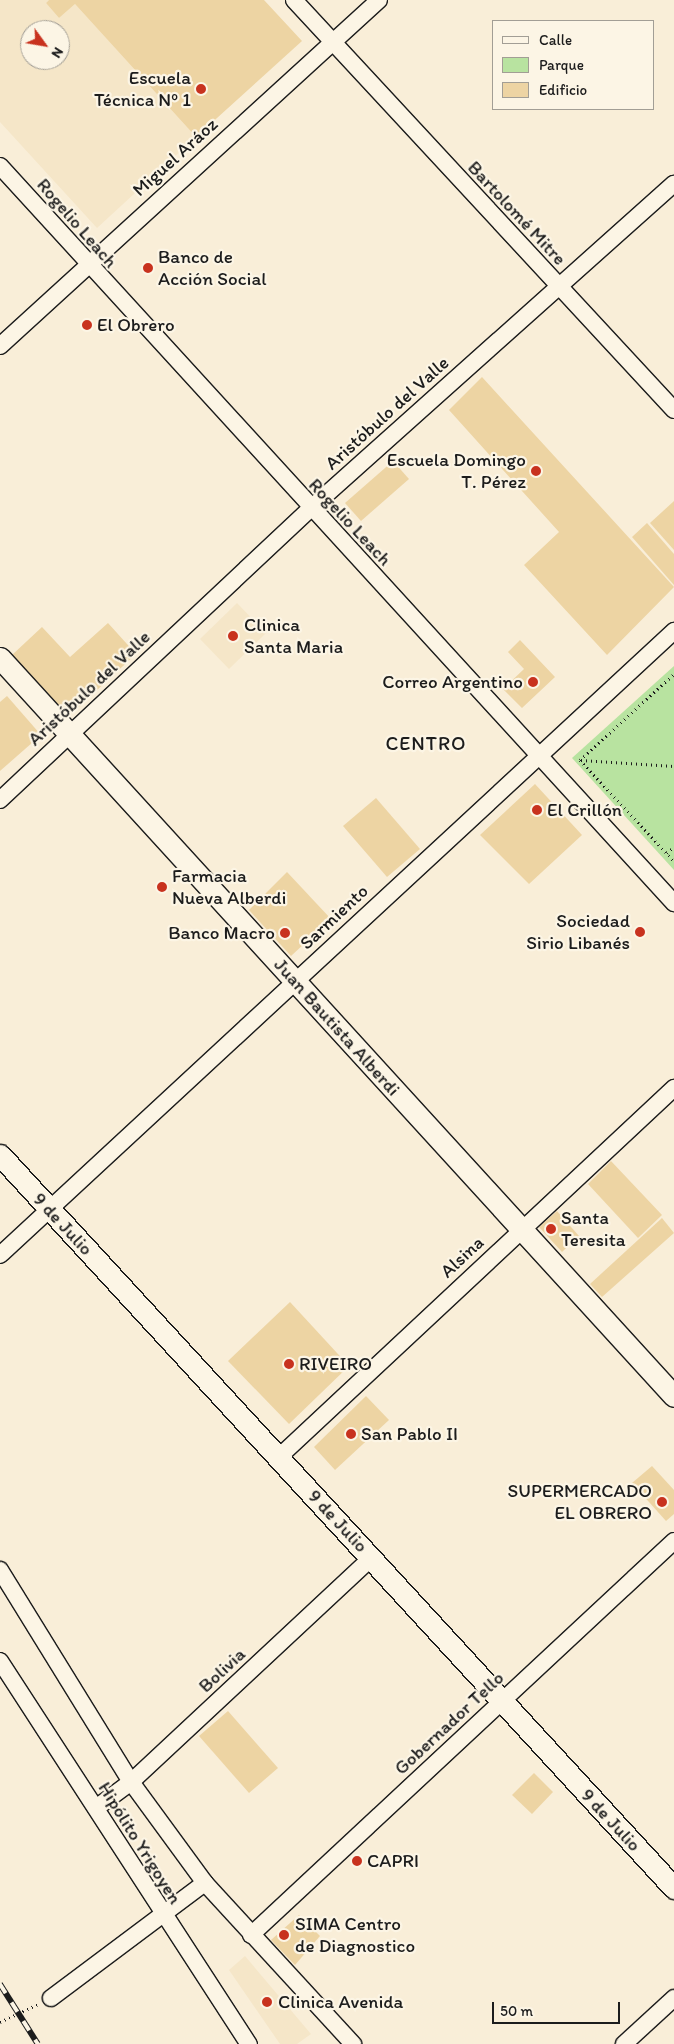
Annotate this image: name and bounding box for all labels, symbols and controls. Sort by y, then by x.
north arrow [20,20,70,70]
legend [492,20,654,110]
text: Calle [539,31,572,49]
text: N [48,44,67,61]
text: Parque [539,56,584,74]
place label: Escuela Técnica Nº 1 [94,67,191,111]
text: Edificio [539,81,587,99]
marker: Escuela Técnica Nº 1 [195,83,207,95]
street label: Miguel Aráoz [128,113,222,201]
street label: Bartolomé Mitre [463,156,571,270]
street label: Rogelio Leach [32,174,122,272]
place label: Banco de Acción Social [158,246,267,290]
marker: Banco de Acción Social [142,262,154,274]
place label: El Obrero [97,314,174,336]
marker: El Obrero [81,319,93,331]
street label: Aristóbulo del Valle [320,351,454,475]
place label: Escuela Domingo T. Pérez [387,449,526,493]
marker: Escuela Domingo T. Pérez [530,465,542,477]
street label: Rogelio Leach [304,474,396,570]
place label: Clinica Santa Maria [244,614,343,658]
street label: Aristóbulo del Valle [23,626,155,750]
marker: Clinica Santa Maria [226,629,240,643]
place label: Correo Argentino [382,671,523,693]
marker: Correo Argentino [527,676,539,688]
district label: CENTRO [385,731,467,755]
place label: El Crillón [547,799,623,821]
marker: El Crillón [531,804,543,816]
place label: Farmacia Nueva Alberdi [172,865,287,909]
street label: Sarmiento [295,880,373,954]
marker: Farmacia Nueva Alberdi [156,881,168,893]
place label: Sociedad Sirio Libanés [527,910,630,954]
place label: Banco Macro [169,922,275,944]
marker: Sociedad Sirio Libanés [634,926,646,938]
marker: Banco Macro [279,927,291,939]
street label: Juan Bautista Alberdi [269,953,405,1101]
street label: 9 de Julio [28,1188,98,1260]
place label: Santa Teresita [561,1207,626,1251]
marker: Santa Teresita [545,1223,557,1235]
street label: Alsina [436,1231,488,1283]
place label: RIVEIRO [299,1353,372,1375]
marker: RIVEIRO [283,1358,295,1370]
place label: San Pablo II [361,1423,458,1445]
marker: San Pablo II [345,1428,357,1440]
place label: SUPERMERCADO EL OBRERO [508,1480,652,1524]
street label: 9 de Julio [303,1485,373,1557]
marker: SUPERMERCADO EL OBRERO [656,1496,668,1508]
street label: Bolivia [194,1643,250,1697]
street label: Gobernador Tello [390,1667,508,1779]
street label: Hipólito Yrigoyen [93,1778,187,1908]
street label: 9 de Julio [576,1784,646,1856]
place label: CAPRI [367,1850,419,1872]
marker: CAPRI [351,1855,363,1867]
place label: SIMA Centro de Diagnostico [295,1913,414,1957]
marker: SIMA Centro de Diagnostico [277,1928,291,1942]
place label: Clinica Avenida [278,1991,403,2013]
scale bar [494,1992,622,2024]
marker: Clinica Avenida [260,1995,274,2009]
text: 50 m [500,2002,533,2020]

